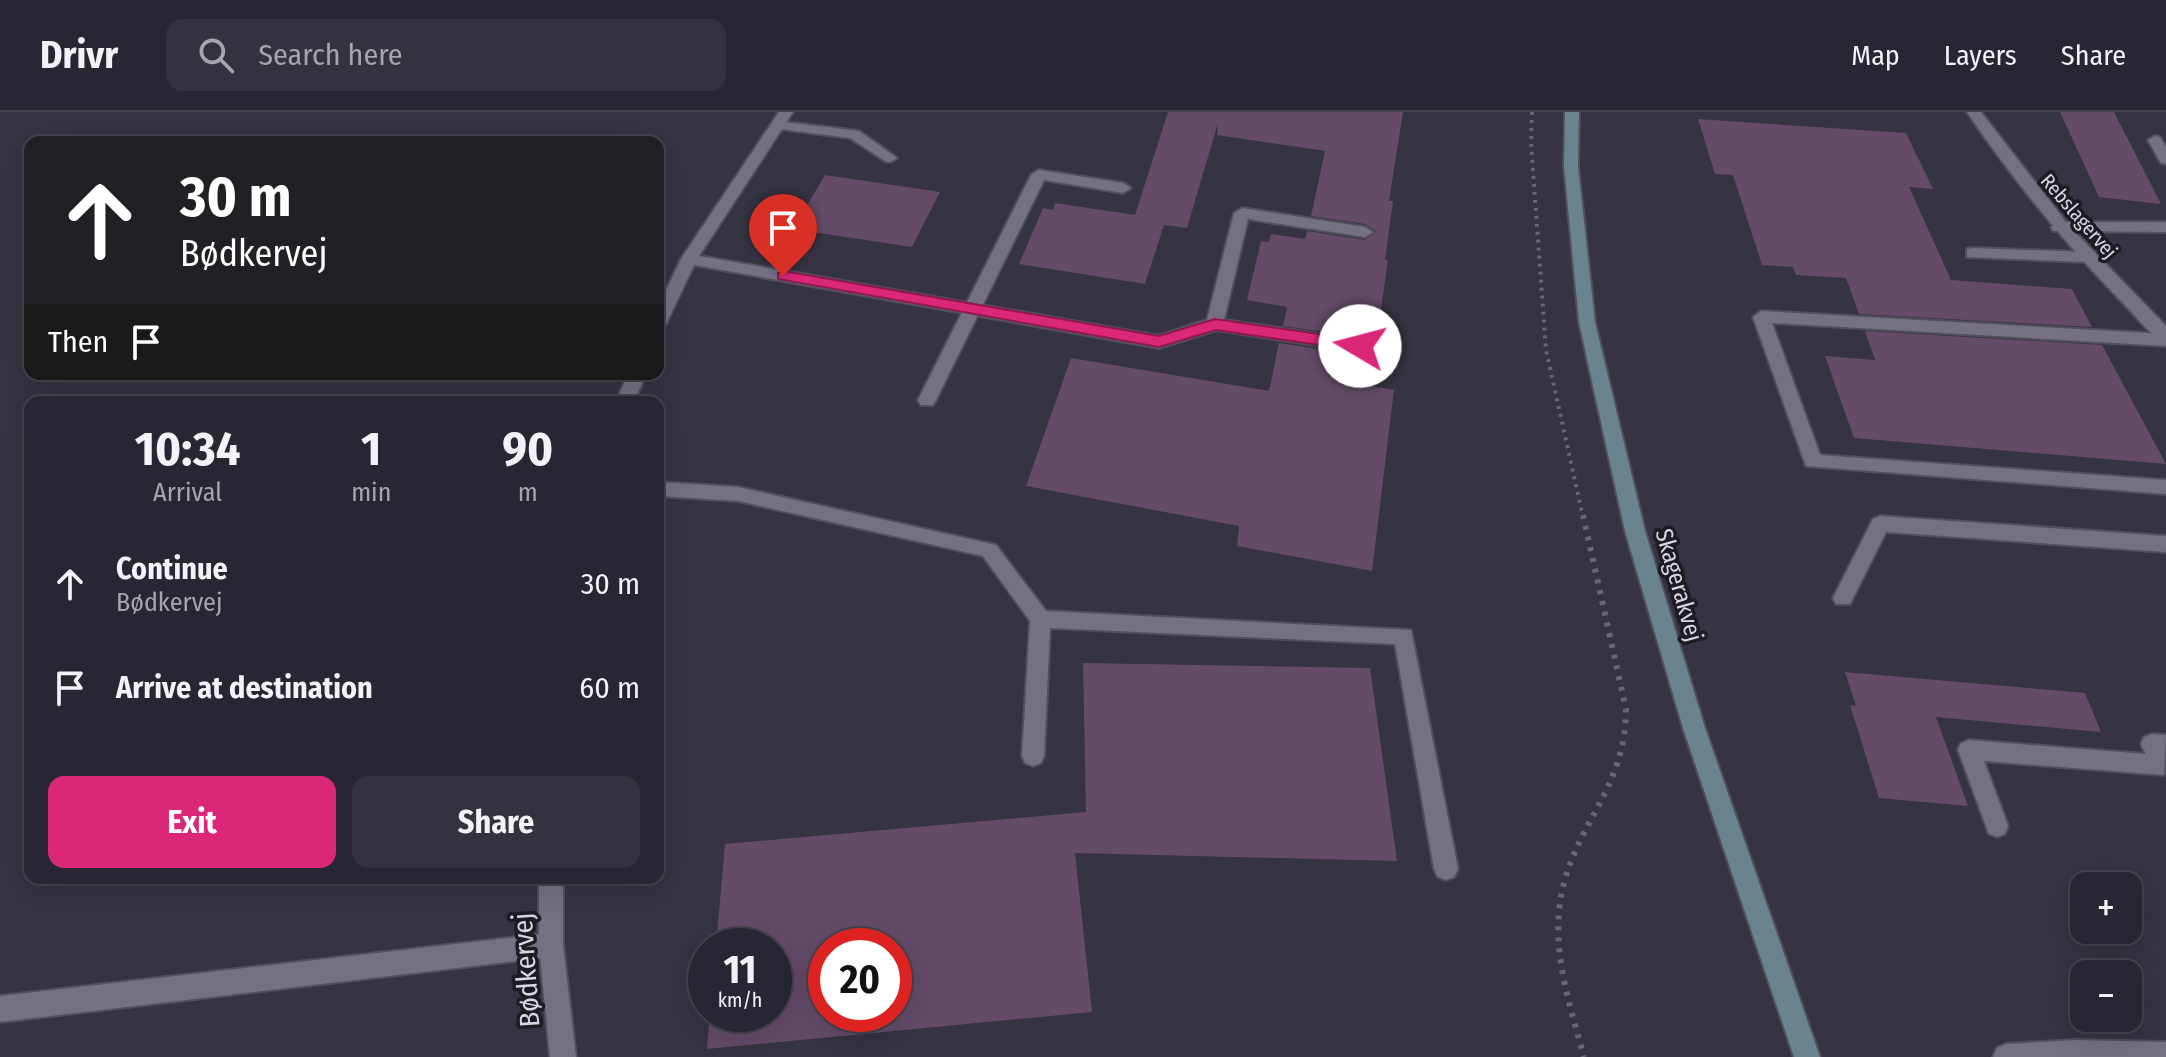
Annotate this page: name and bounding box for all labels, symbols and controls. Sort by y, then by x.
search box [166,19,726,91]
text: Drivr [40,32,118,78]
icon: search [194,33,238,77]
text: Search here [258,37,403,73]
text: Map [1851,39,1900,72]
text: Layers [1944,39,2017,72]
text: Share [2061,39,2126,72]
text: 30 m [180,164,291,231]
icon: ahead [48,168,152,272]
street label: Rebslagervej [2036,169,2122,263]
pin [749,194,817,276]
icon: arrive [761,206,805,250]
text: Bødkervej [180,232,327,276]
position arrow [1318,304,1402,388]
icon: arrive [124,320,168,364]
text: Then [48,324,108,360]
text: 10:34 [135,420,240,478]
text: 1 [361,420,381,478]
text: 90 [502,420,553,478]
text: Arrival [153,477,222,508]
text: min [351,477,391,508]
text: m [518,477,538,508]
street label: Skagerakvej [1650,525,1708,645]
text: Continue [116,551,228,587]
icon: ahead [48,562,92,606]
text: 30 m [581,566,640,602]
text: Bødkervej [116,587,223,618]
icon: arrive [48,666,92,710]
text: Arrive at destination [116,670,373,706]
text: 60 m [579,670,640,706]
button: Exit [48,776,336,868]
button: Share [352,776,640,868]
map controls [2070,872,2142,1032]
button: + [2070,872,2142,944]
street label: Bødkervej [506,912,546,1028]
speed limit sign: 20 [808,928,912,1032]
text: 11 [723,946,757,994]
button: − [2070,960,2142,1032]
text: km/h [718,988,762,1012]

